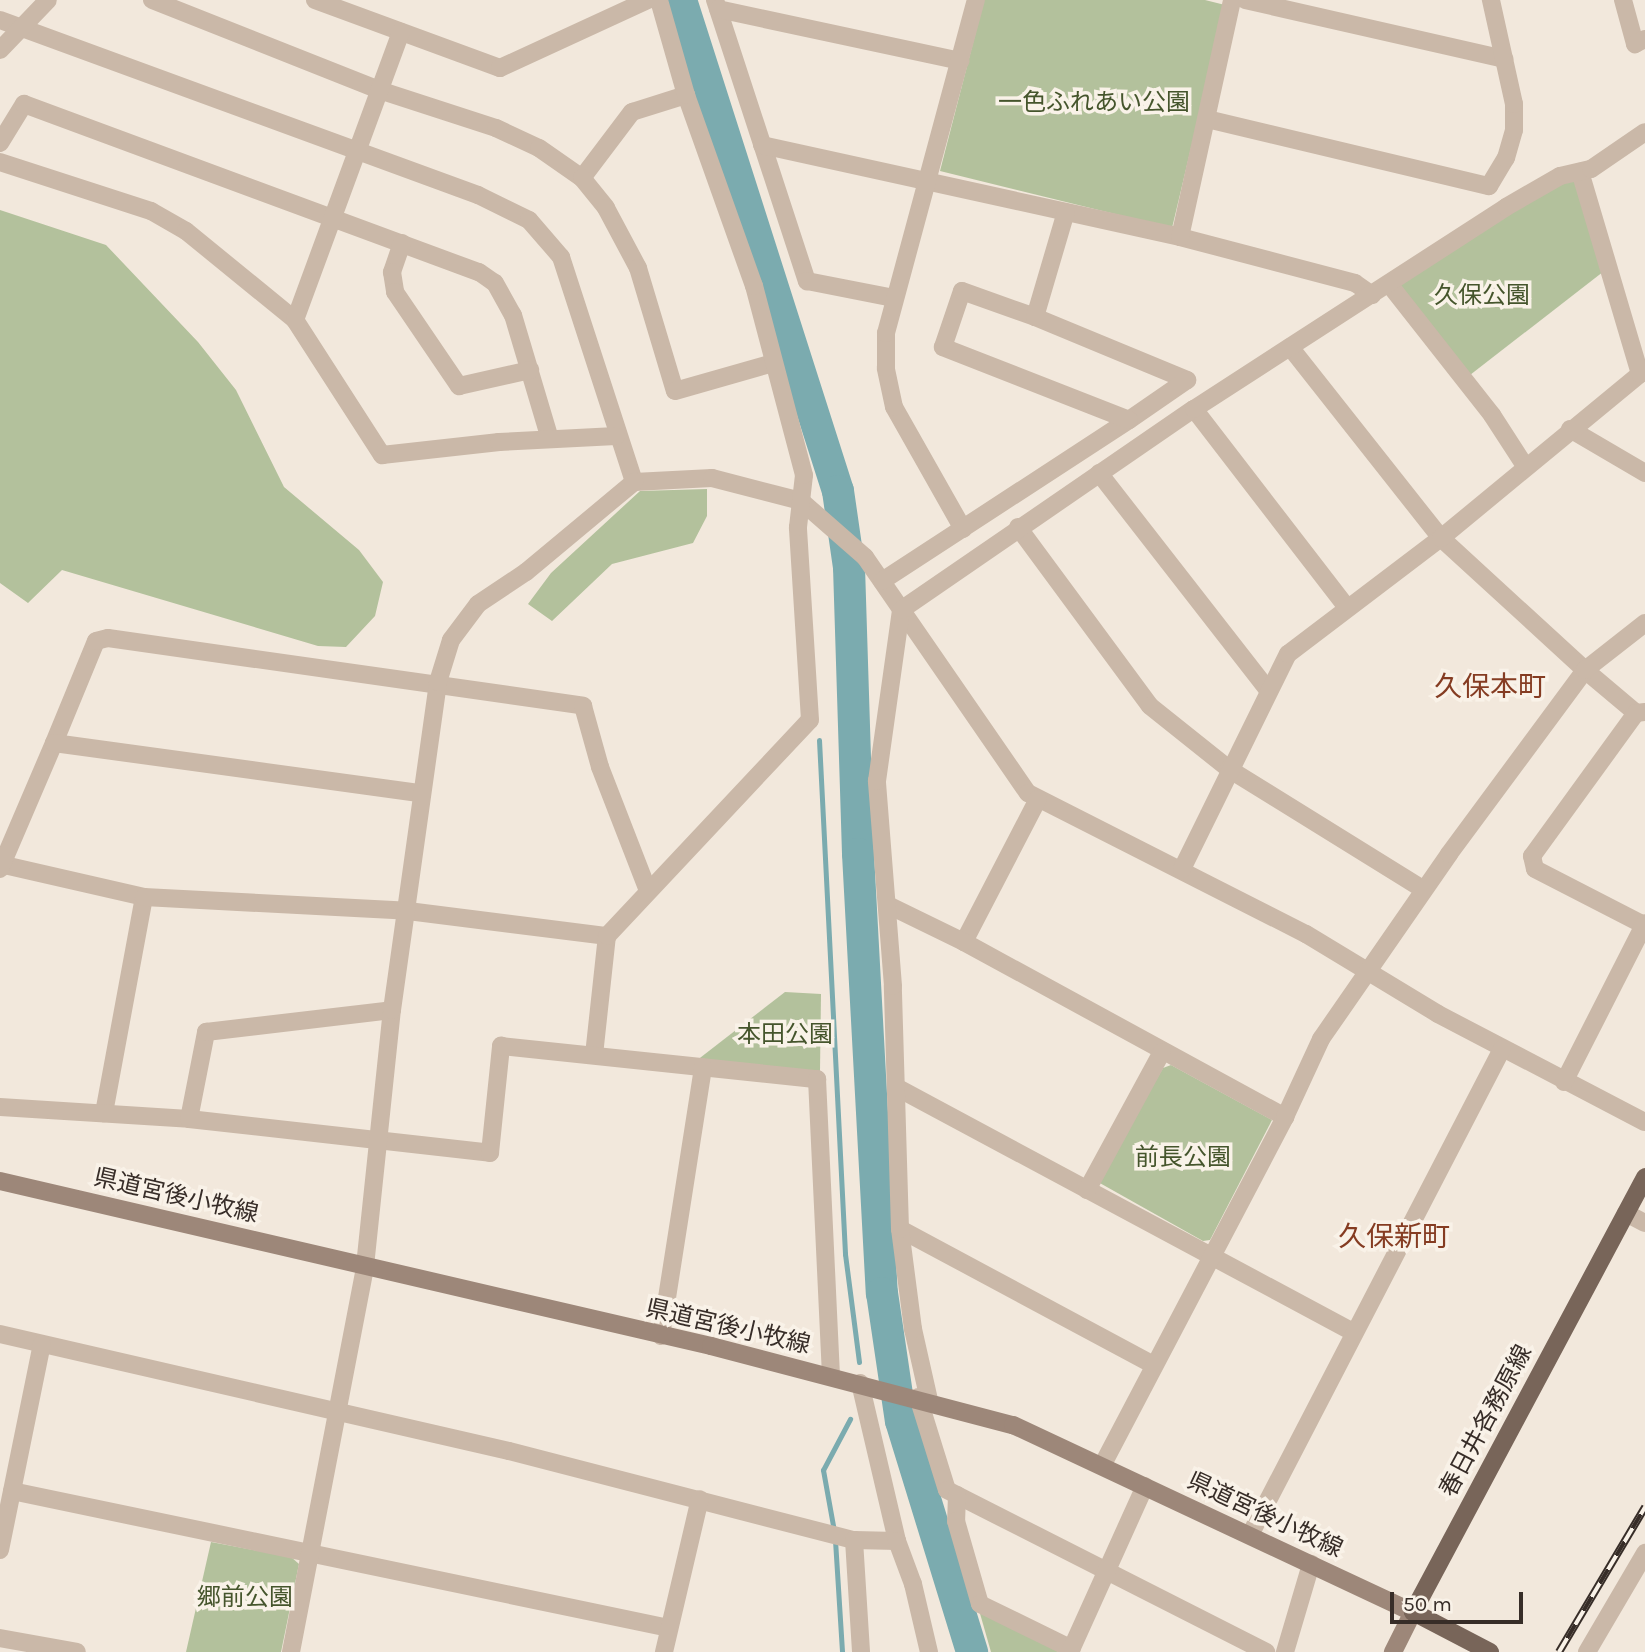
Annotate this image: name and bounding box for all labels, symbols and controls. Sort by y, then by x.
park label: 一色ふれあい公園 [998,89,1190,117]
park label: 久保公園 [1434,282,1530,310]
district label: 久保本町 [1434,670,1546,704]
park label: 本田公園 [737,1021,833,1049]
park label: 前長公園 [1135,1144,1231,1172]
street label: 県道宮後小牧線 [91,1163,261,1229]
district label: 久保新町 [1338,1220,1450,1254]
street label: 県道宮後小牧線 [643,1294,813,1360]
street label: 春日井各務原線 [1434,1340,1538,1502]
street label: 県道宮後小牧線 [1183,1466,1347,1564]
scale bar [1393,1578,1526,1622]
park label: 郷前公園 [197,1584,293,1612]
text: 50 m [1403,1592,1452,1616]

